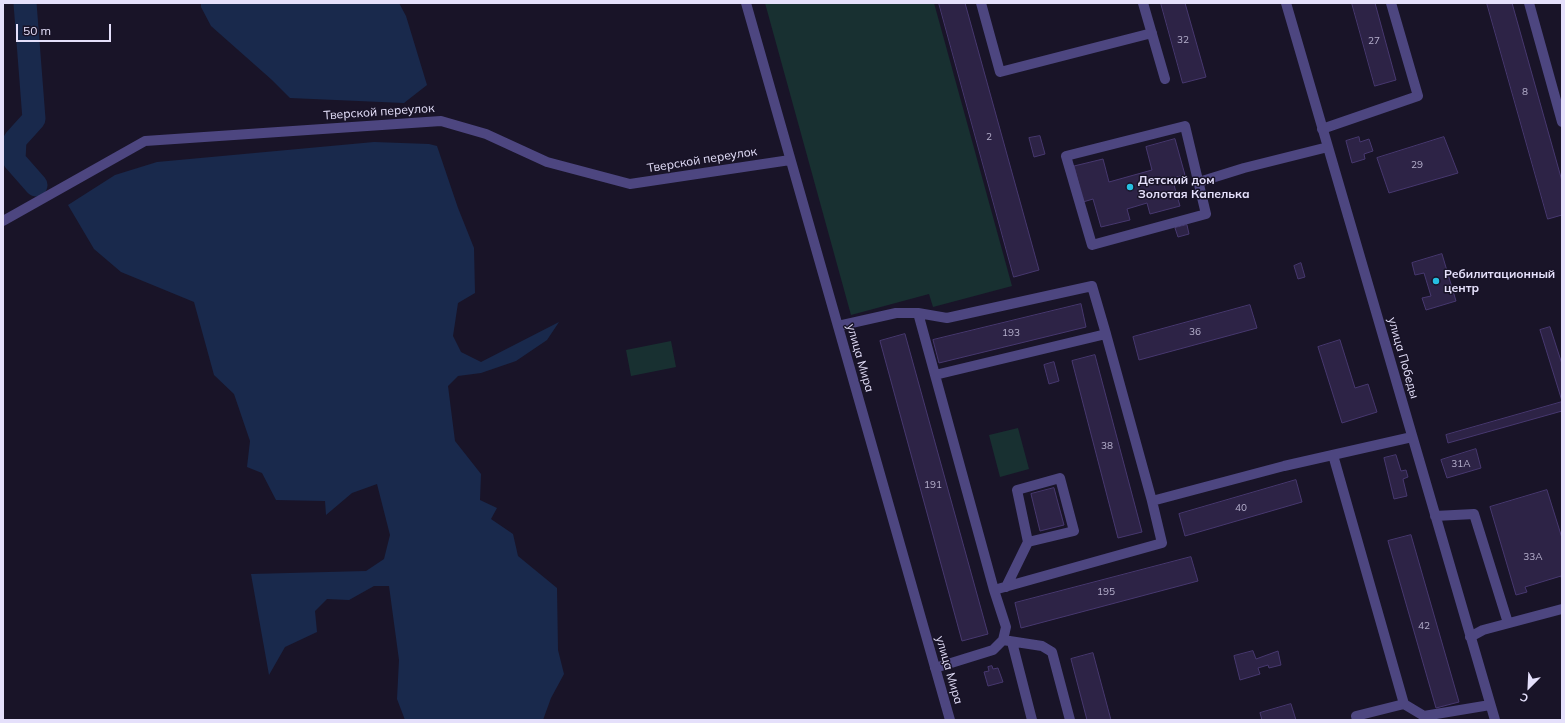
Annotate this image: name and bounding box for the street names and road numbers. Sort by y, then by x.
street label: Тверской переулок [323,101,435,123]
street label: Тверской переулок [646,144,758,176]
street label: улица Победы [1384,316,1422,400]
street label: улица Мира [843,322,877,394]
street label: улица Мира [932,634,966,706]

